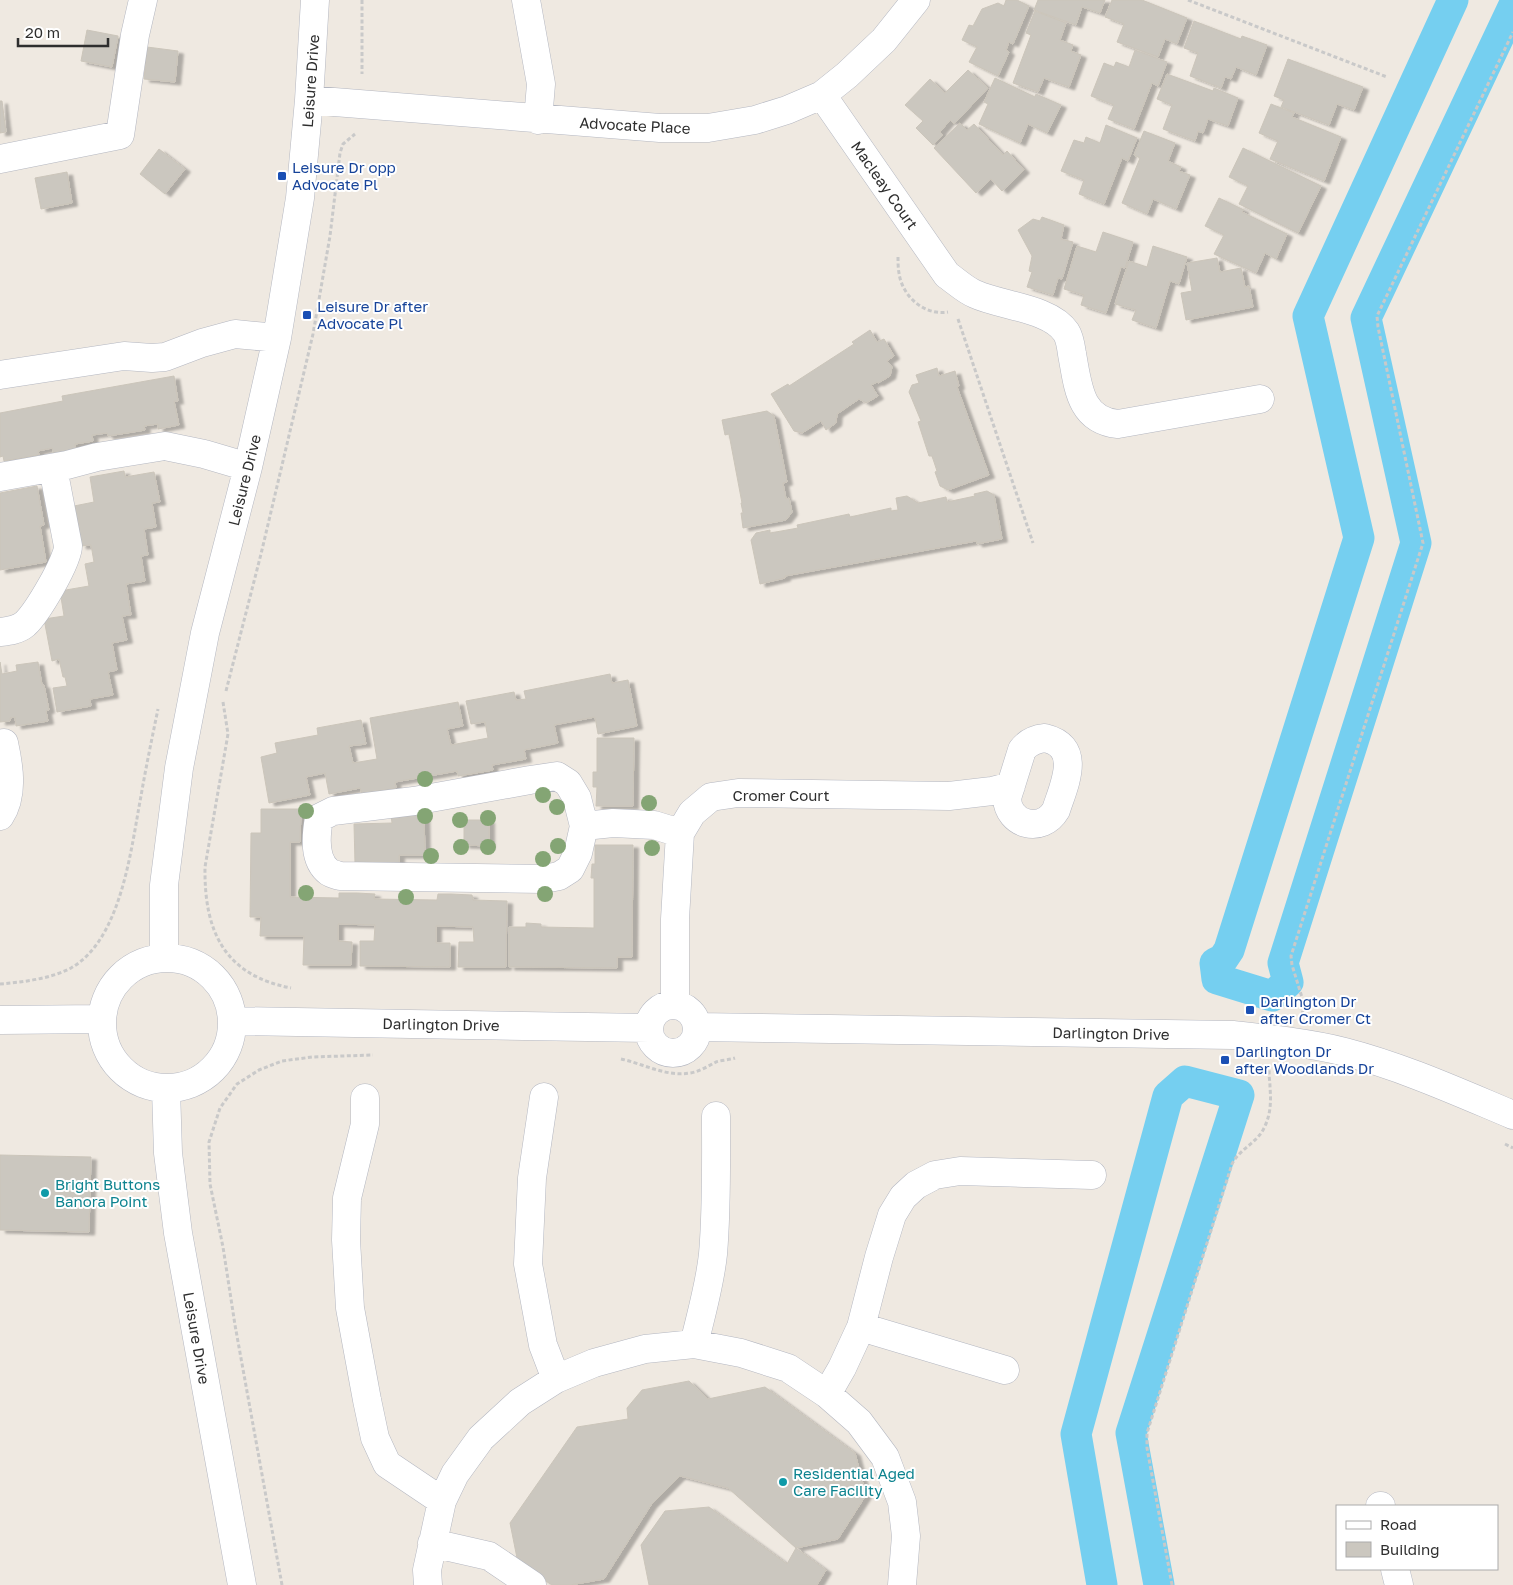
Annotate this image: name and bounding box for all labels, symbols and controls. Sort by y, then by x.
scale bar [18,15,108,47]
text: 20 m [25,23,60,41]
street label: Leisure Drive [298,33,322,128]
street label: Advocate Place [579,113,691,137]
street label: Macleay Court [848,137,922,233]
place label: Leisure Dr opp Advocate Pl [292,158,396,193]
marker: Leisure Dr opp Advocate Pl [276,170,288,182]
place label: Leisure Dr after Advocate Pl [317,297,428,332]
marker: Leisure Dr after Advocate Pl [301,309,313,321]
street label: Leisure Drive [224,432,264,528]
street label: Cromer Court [733,786,829,804]
place label: Darlington Dr after Cromer Ct [1260,992,1371,1027]
marker: Darlington Dr after Cromer Ct [1244,1004,1256,1016]
street label: Darlington Drive [382,1014,500,1034]
street label: Darlington Drive [1052,1023,1170,1043]
place label: Darlington Dr after Woodlands Dr [1235,1042,1374,1077]
marker: Darlington Dr after Woodlands Dr [1219,1054,1231,1066]
place label: Bright Buttons Banora Point [55,1175,160,1210]
marker: Bright Buttons Banora Point [39,1187,51,1199]
street label: Leisure Drive [180,1290,214,1386]
place label: Residential Aged Care Facility [793,1464,915,1499]
marker: Residential Aged Care Facility [777,1476,789,1488]
legend [1336,1505,1498,1570]
text: Road [1380,1515,1417,1533]
text: Building [1380,1540,1440,1558]

